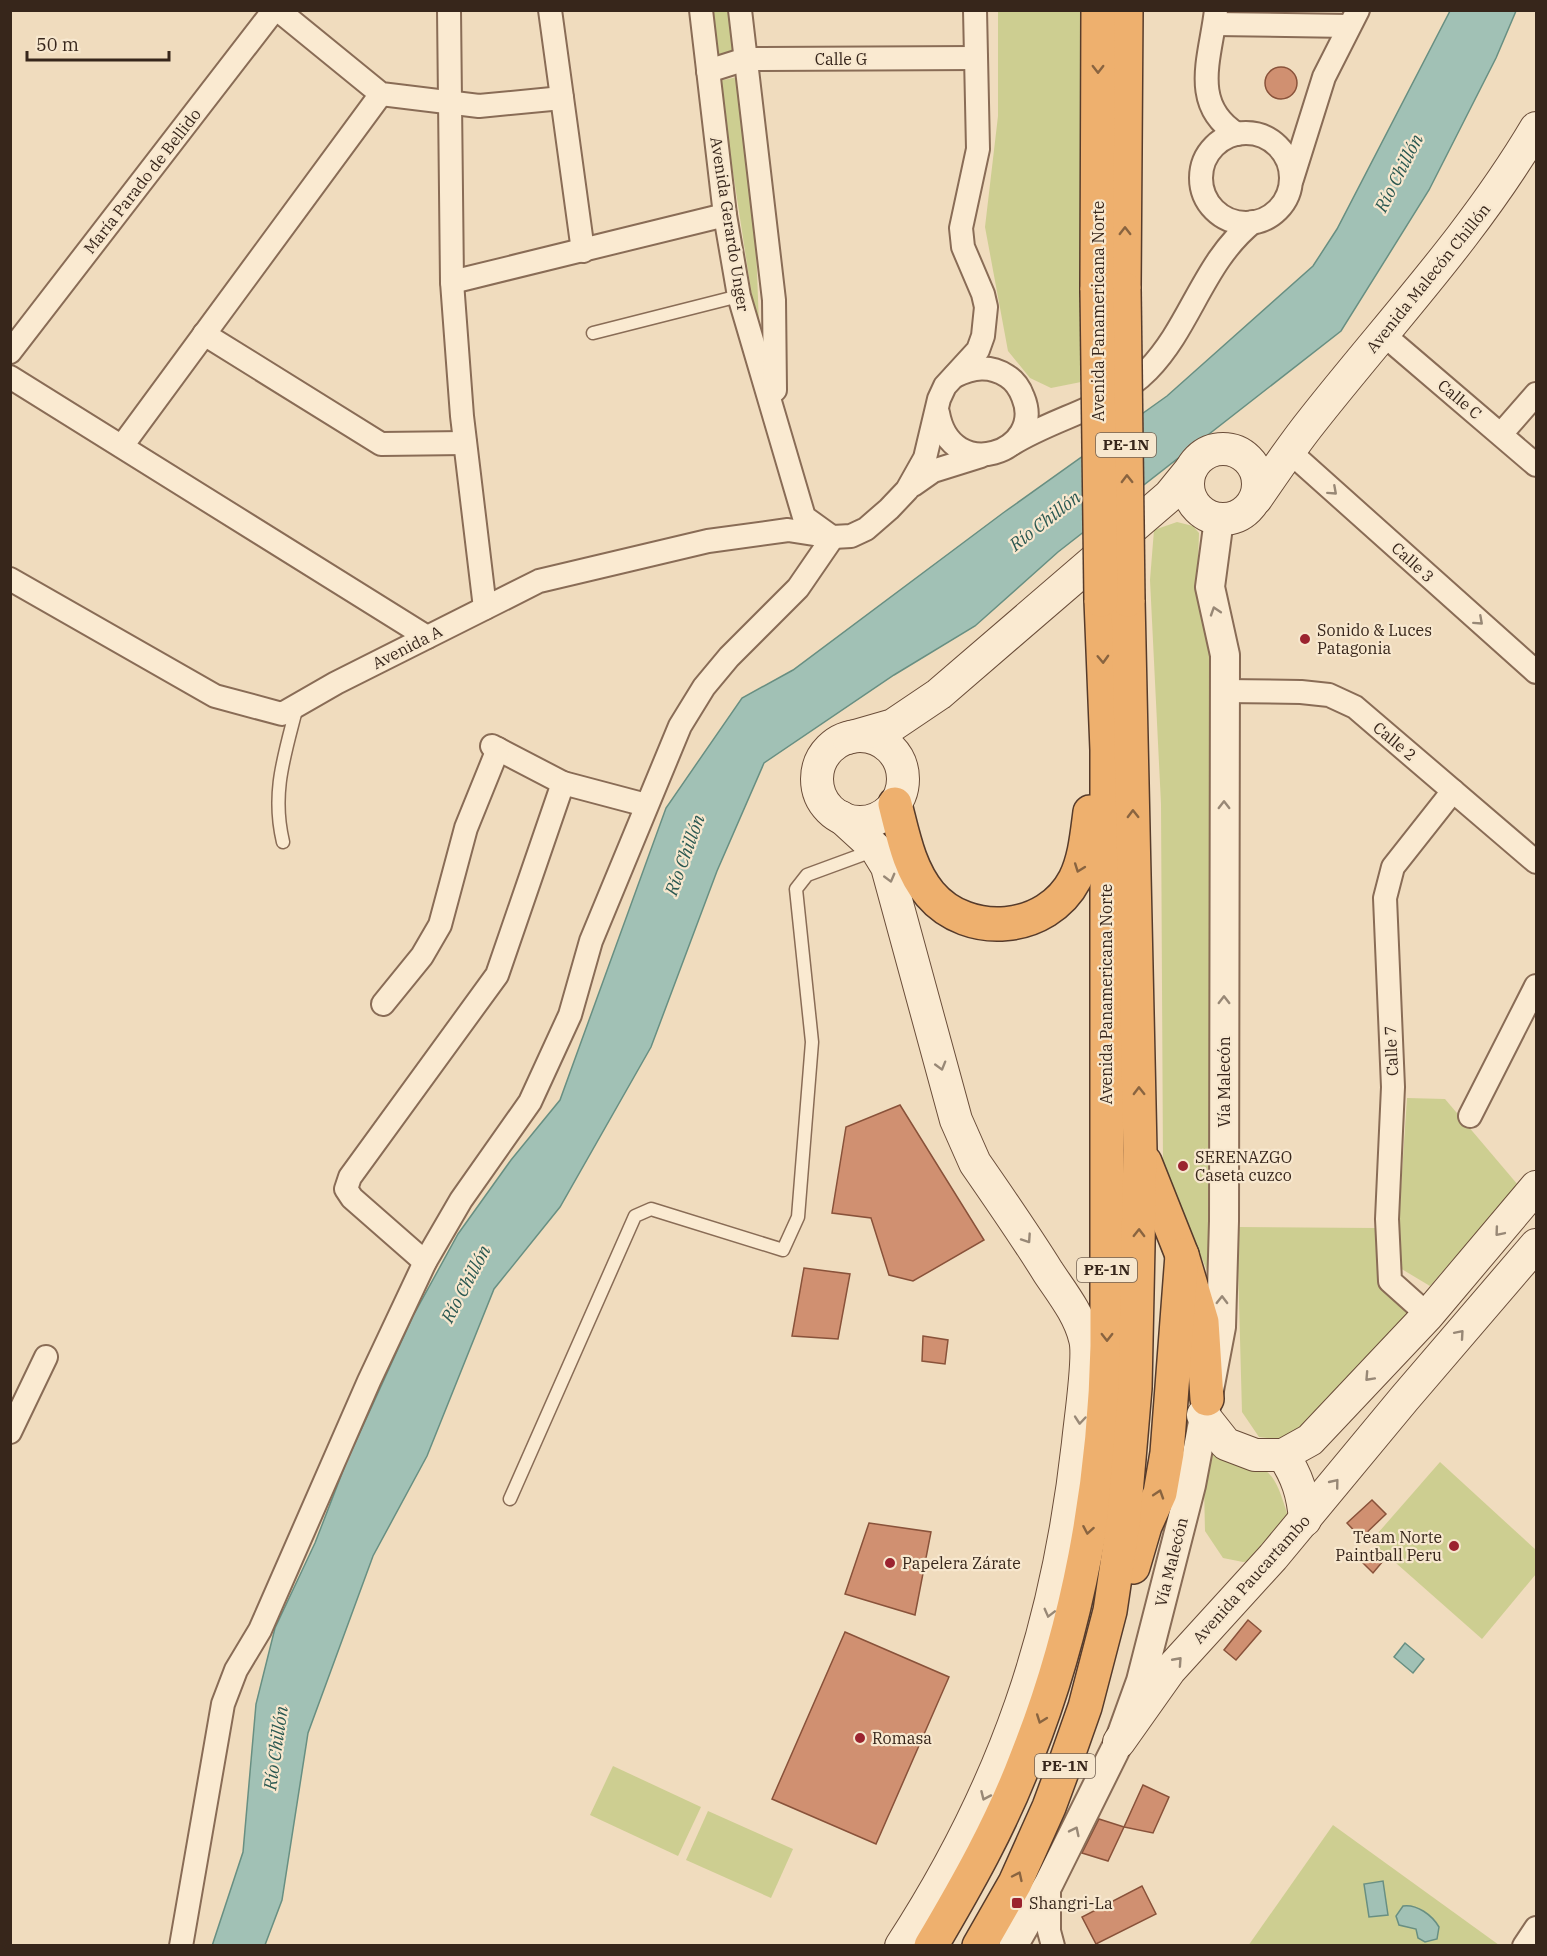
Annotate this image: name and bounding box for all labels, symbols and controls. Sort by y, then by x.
scale bar [27,24,170,62]
text: 50 m [36,33,79,56]
street label: Calle G [815,49,867,69]
one-way arrow [1092,64,1104,73]
street label: María Parado de Bellido [79,104,205,258]
water label: Río Chillón [1369,129,1428,217]
street label: Avenida Gerardo Unger [706,135,754,313]
street label: Avenida Malecón Chillón [1362,199,1494,357]
street label: Avenida Panamericana Norte [1088,201,1108,421]
one-way arrow [1119,226,1131,235]
street label: Calle C [1434,375,1486,423]
road number: PE-1N [1096,433,1156,457]
one-way arrow [1121,474,1133,483]
one-way arrow [1326,484,1337,495]
water label: Río Chillón [1003,485,1086,556]
street label: Calle 3 [1388,538,1438,586]
one-way arrow [1209,606,1222,617]
one-way arrow [1472,614,1483,625]
place label: Sonido & Luces Patagonia [1317,620,1432,658]
street label: Avenida A [369,621,445,673]
marker: Sonido & Luces Patagonia [1298,632,1312,646]
one-way arrow [1097,654,1109,663]
street label: Calle 2 [1369,717,1421,765]
one-way arrow [1218,800,1230,809]
one-way arrow [1127,809,1139,818]
water label: Río Chillón [659,810,710,899]
one-way arrow [1073,862,1086,873]
one-way arrow [882,873,895,883]
street label: Avenida Panamericana Norte [1096,884,1116,1104]
one-way arrow [1218,995,1230,1004]
street label: Calle 7 [1380,1025,1402,1077]
street label: Vía Malecón [1214,1036,1234,1128]
one-way arrow [934,1060,946,1071]
one-way arrow [1132,1087,1145,1096]
place label: SERENAZGO Caseta cuzco [1195,1147,1292,1185]
marker: SERENAZGO Caseta cuzco [1176,1159,1190,1173]
one-way arrow [1495,1225,1506,1236]
one-way arrow [1133,1229,1145,1238]
one-way arrow [1020,1232,1031,1243]
water label: Río Chillón [435,1240,496,1327]
road number: PE-1N [1077,1258,1137,1282]
one-way arrow [1216,1295,1228,1304]
one-way arrow [1453,1330,1464,1341]
one-way arrow [1101,1332,1113,1341]
one-way arrow [1365,1371,1376,1381]
one-way arrow [1074,1416,1087,1425]
one-way arrow [1328,1479,1339,1490]
one-way arrow [1151,1489,1164,1499]
street label: Avenida Paucartambo [1188,1511,1314,1647]
street label: Vía Malecón [1150,1515,1192,1609]
one-way arrow [1082,1525,1095,1535]
place label: Team Norte Paintball Peru [1335,1527,1442,1565]
marker: Team Norte Paintball Peru [1447,1539,1461,1553]
place label: Papelera Zárate [902,1553,1021,1573]
marker: Papelera Zárate [883,1556,897,1570]
one-way arrow [1044,1607,1057,1617]
one-way arrow [1171,1657,1182,1668]
water label: Río Chillón [258,1704,293,1792]
one-way arrow [1036,1714,1049,1724]
place label: Romasa [872,1728,932,1748]
marker: Romasa [853,1731,867,1745]
road number: PE-1N [1035,1754,1095,1778]
one-way arrow [981,1790,993,1801]
one-way arrow [1068,1826,1080,1837]
one-way arrow [1010,1872,1022,1883]
place label: Shangri-La [1029,1893,1113,1913]
marker: Shangri-La [1010,1896,1024,1910]

